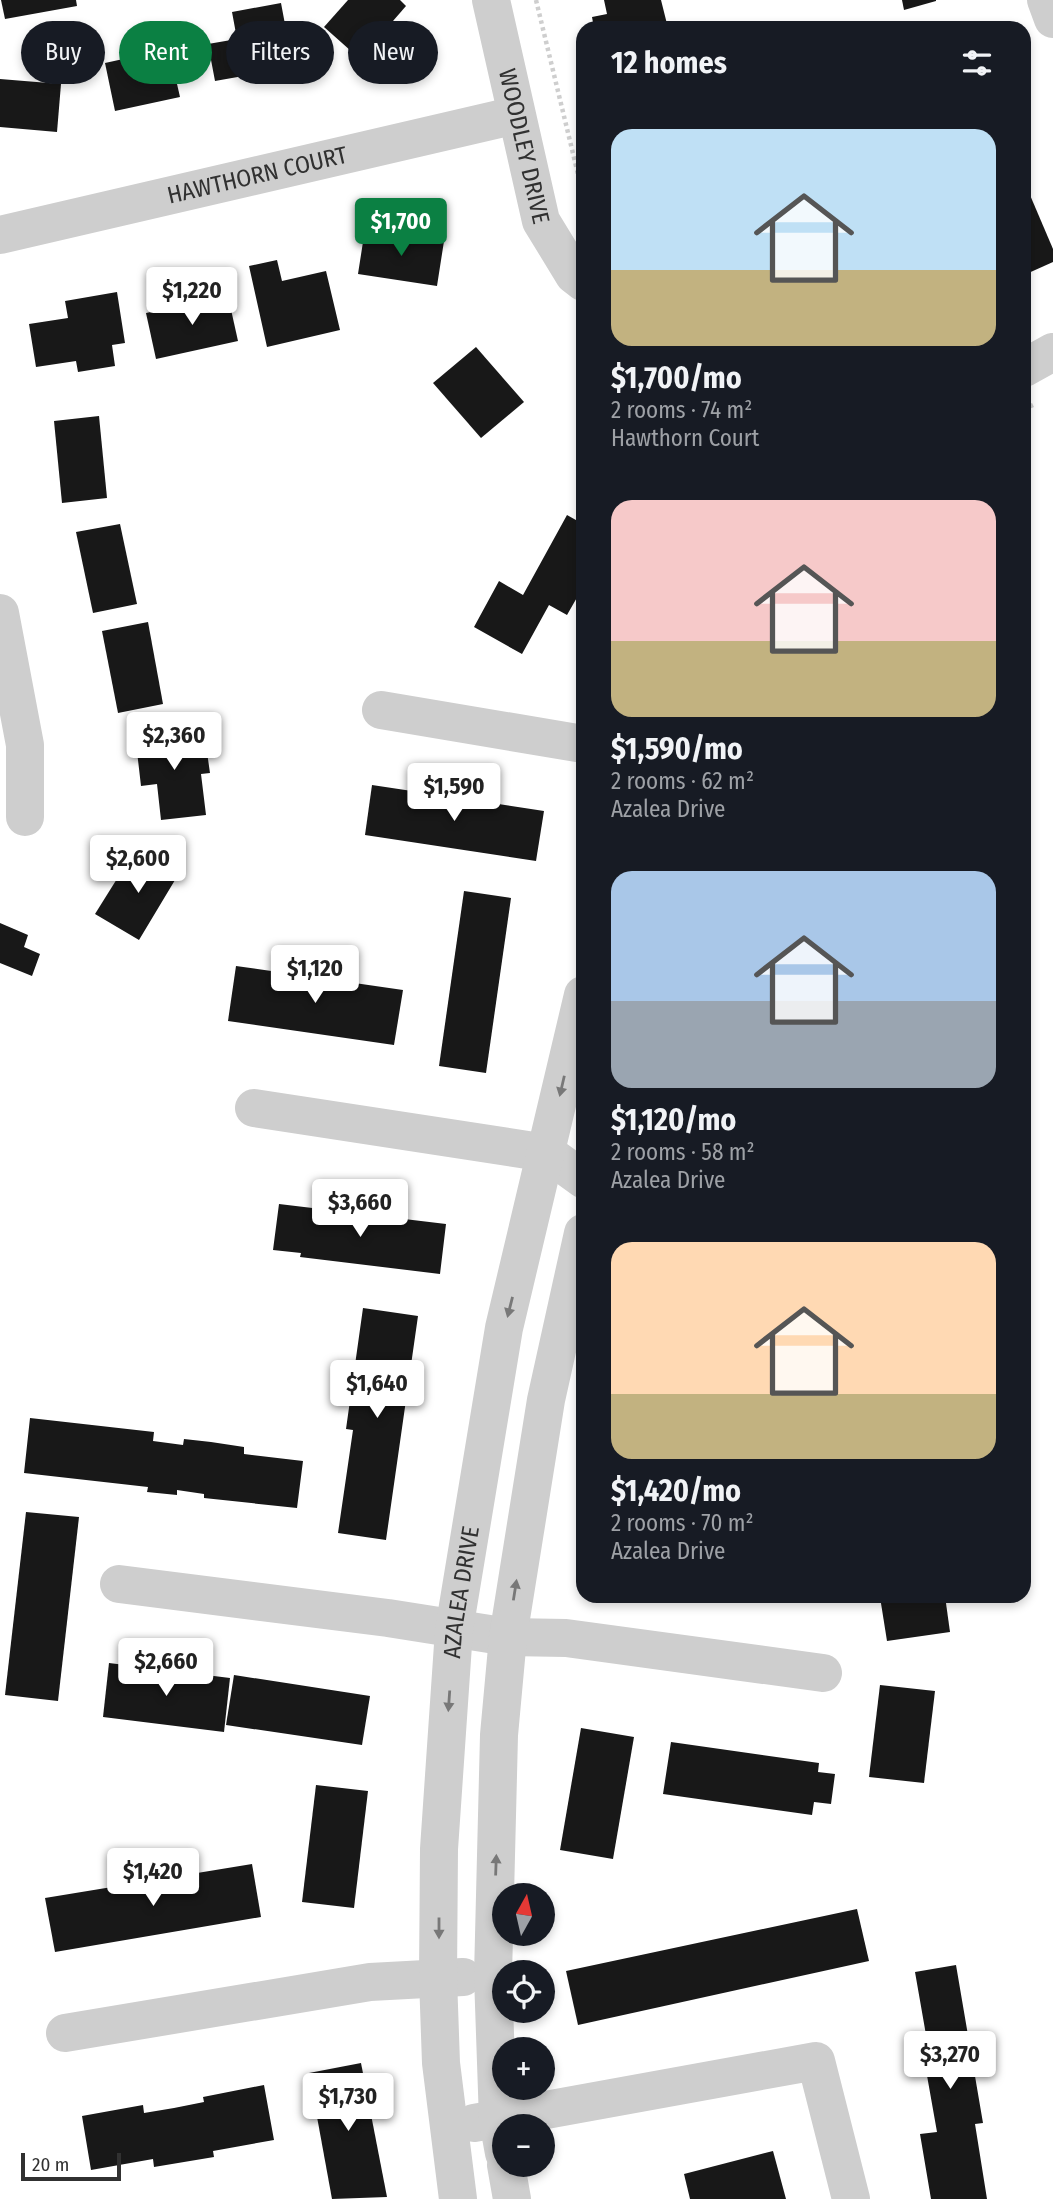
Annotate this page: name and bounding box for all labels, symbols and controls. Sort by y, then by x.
chip: Buy [21,21,105,84]
chip: Rent [119,21,212,84]
chip: Filters [226,21,334,84]
chip: New [348,21,438,84]
icon: filters [958,44,996,82]
text: 12 homes [611,45,727,81]
street label: WOODLEY DRIVE [493,66,555,227]
street label: HAWTHORN COURT [164,141,350,210]
icon: home [741,175,867,301]
pin: $1,700 [344,198,458,258]
text: $1,700 [371,207,431,235]
pin: $1,220 [135,268,249,327]
text: $1,220 [162,276,222,304]
text: $1,700/mo [611,360,742,396]
text: 2 rooms · 74 m² [611,396,752,424]
text: Hawthorn Court [611,424,759,452]
icon: home [741,546,867,672]
pin: $2,360 [117,712,231,772]
text: $2,360 [143,721,205,749]
text: $1,590/mo [611,731,743,767]
pin: $1,590 [397,764,511,823]
text: 2 rooms · 62 m² [611,767,754,795]
text: $1,590 [423,772,485,800]
text: Azalea Drive [611,795,725,823]
pin: $2,600 [81,836,195,895]
text: $2,600 [106,844,170,872]
icon: home [741,917,867,1043]
pin: $1,120 [258,946,372,1005]
text: $1,120 [287,954,343,982]
one-way arrow [557,1075,568,1097]
text: $1,120/mo [611,1102,736,1138]
text: 2 rooms · 58 m² [611,1138,755,1166]
text: Azalea Drive [611,1166,725,1194]
pin: $3,660 [303,1180,417,1239]
text: $3,660 [328,1188,392,1216]
icon: home [741,1288,867,1414]
one-way arrow [504,1296,515,1318]
pin: $1,640 [320,1360,434,1420]
text: $1,640 [346,1369,408,1397]
text: $1,420/mo [611,1473,741,1509]
text: 2 rooms · 70 m² [611,1509,754,1537]
street label: AZALEA DRIVE [438,1524,485,1659]
text: Azalea Drive [611,1537,725,1565]
one-way arrow [510,1579,521,1601]
pin: $2,660 [109,1638,223,1698]
text: $2,660 [134,1647,198,1675]
one-way arrow [443,1690,454,1712]
pin: $1,420 [96,1848,210,1908]
one-way arrow [491,1854,502,1876]
text: $1,420 [123,1857,183,1885]
north arrow [492,1883,555,1946]
map controls [492,1883,555,2177]
one-way arrow [433,1917,445,1939]
button: locate [492,1960,555,2023]
pin: $3,270 [893,2032,1007,2091]
button: + [492,2037,555,2100]
text: $3,270 [920,2040,980,2068]
pin: $1,730 [291,2074,405,2133]
text: $1,730 [319,2082,377,2110]
button: − [492,2114,555,2177]
scale bar [21,2150,121,2182]
text: 20 m [32,2153,69,2176]

